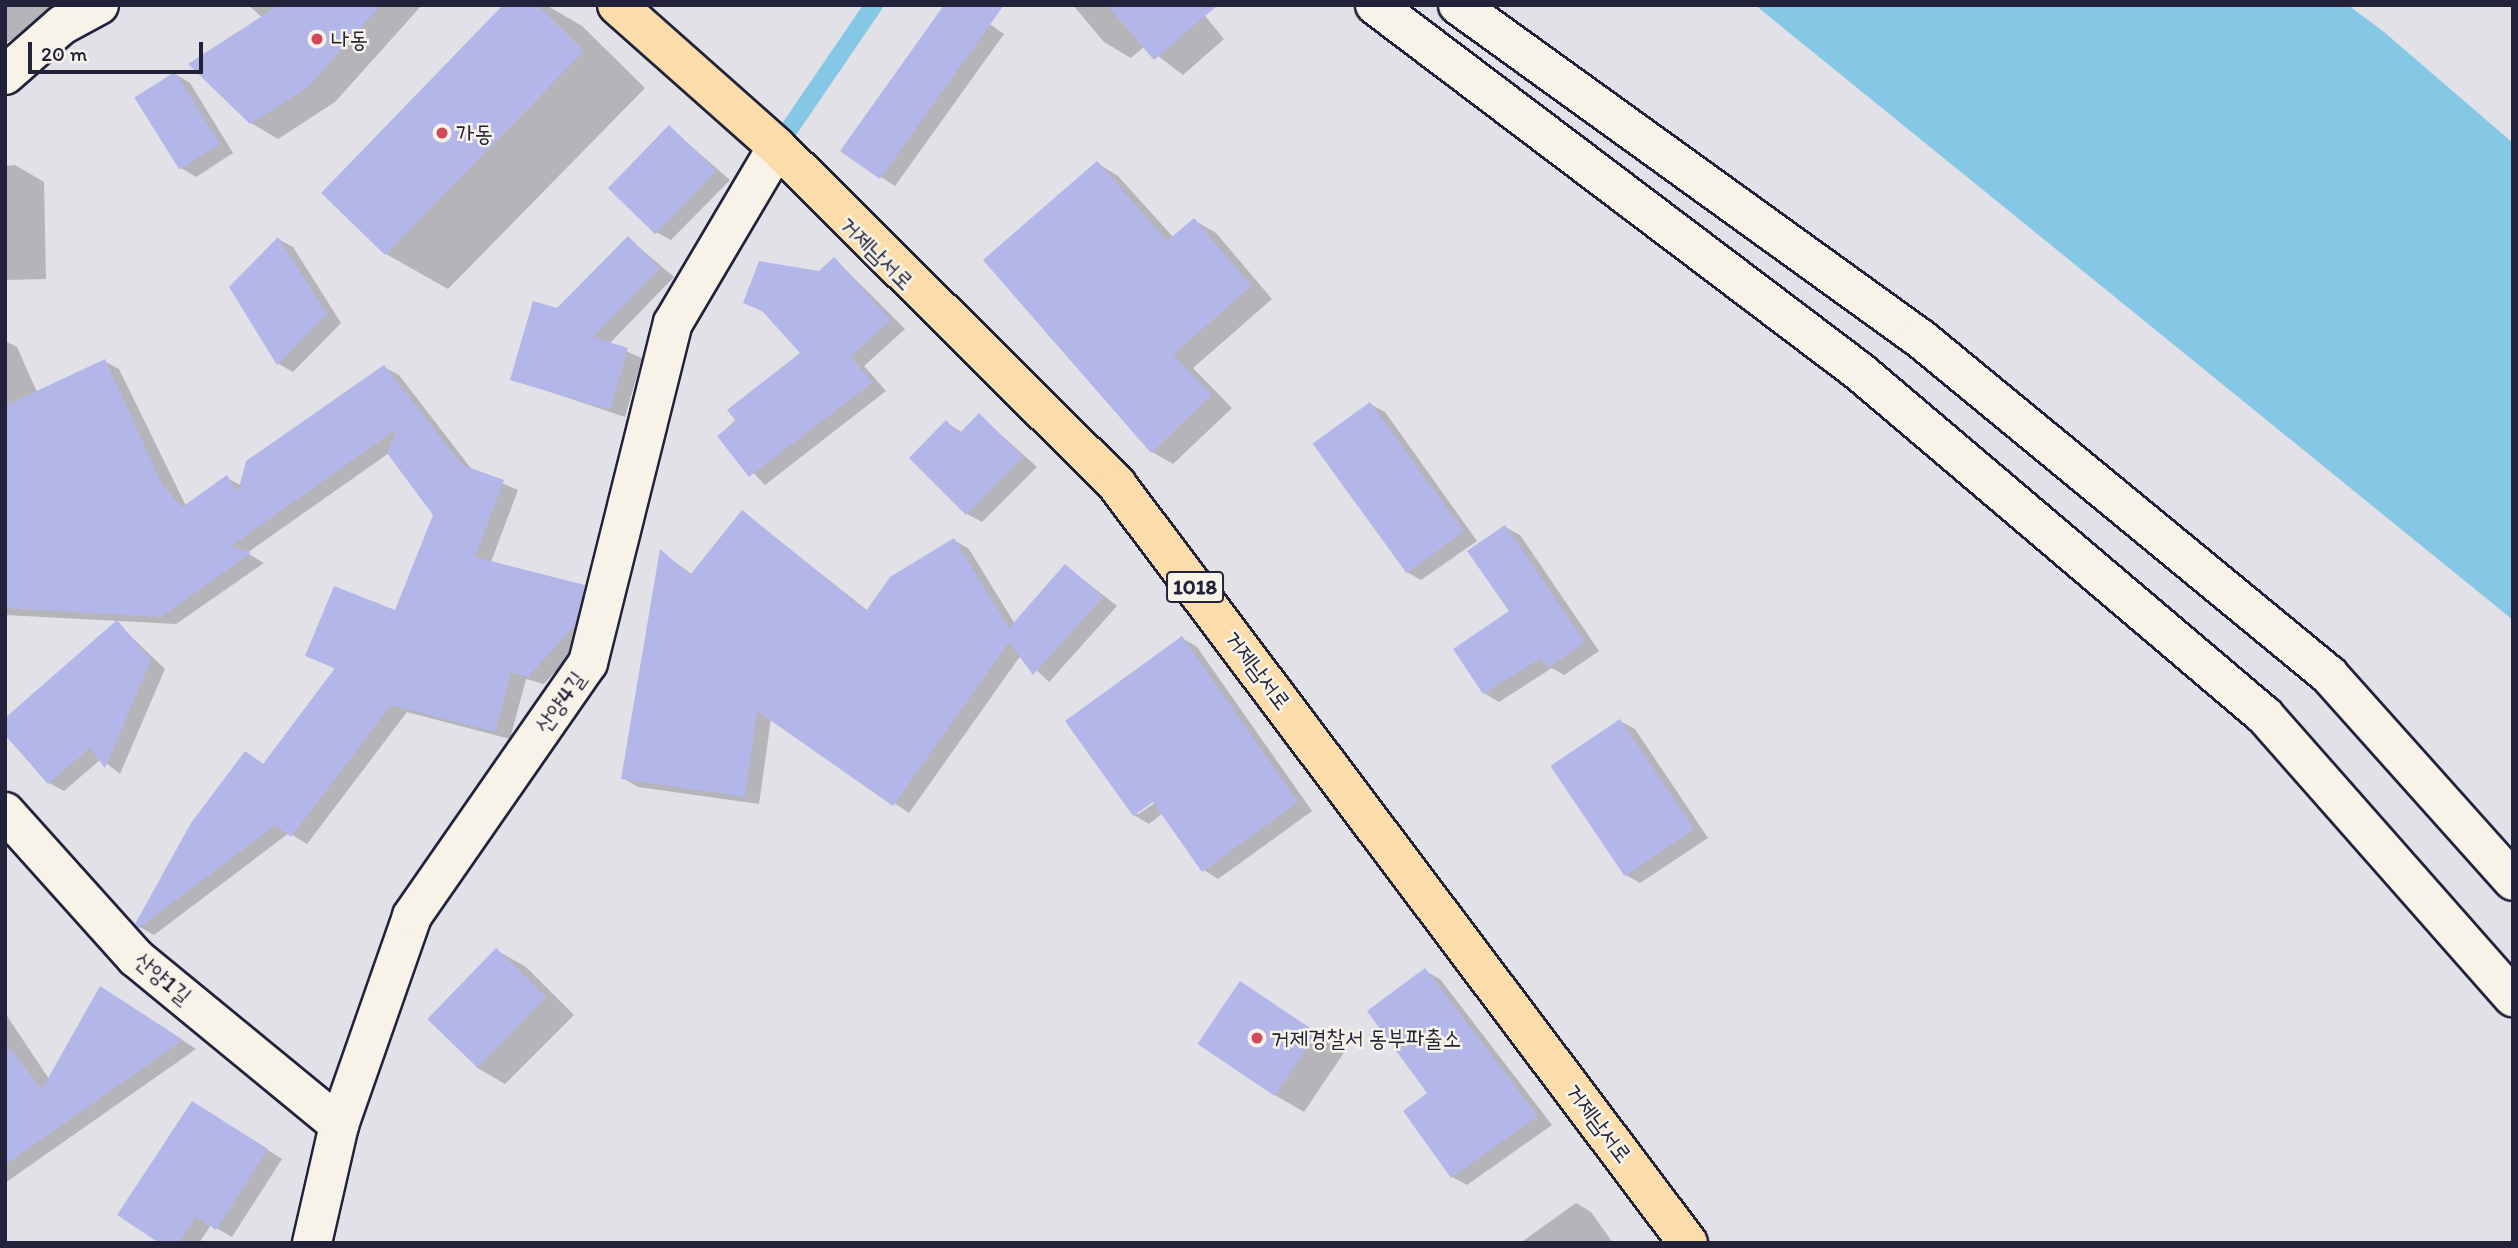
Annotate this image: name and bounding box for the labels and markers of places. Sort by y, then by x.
place label: 나동 [331,25,368,53]
marker: 나동 [309,31,325,47]
place label: 가동 [456,119,493,147]
marker: 가동 [434,125,450,141]
place label: 거제경찰서 동부파출소 [1271,1024,1461,1052]
marker: 거제경찰서 동부파출소 [1249,1030,1265,1046]

